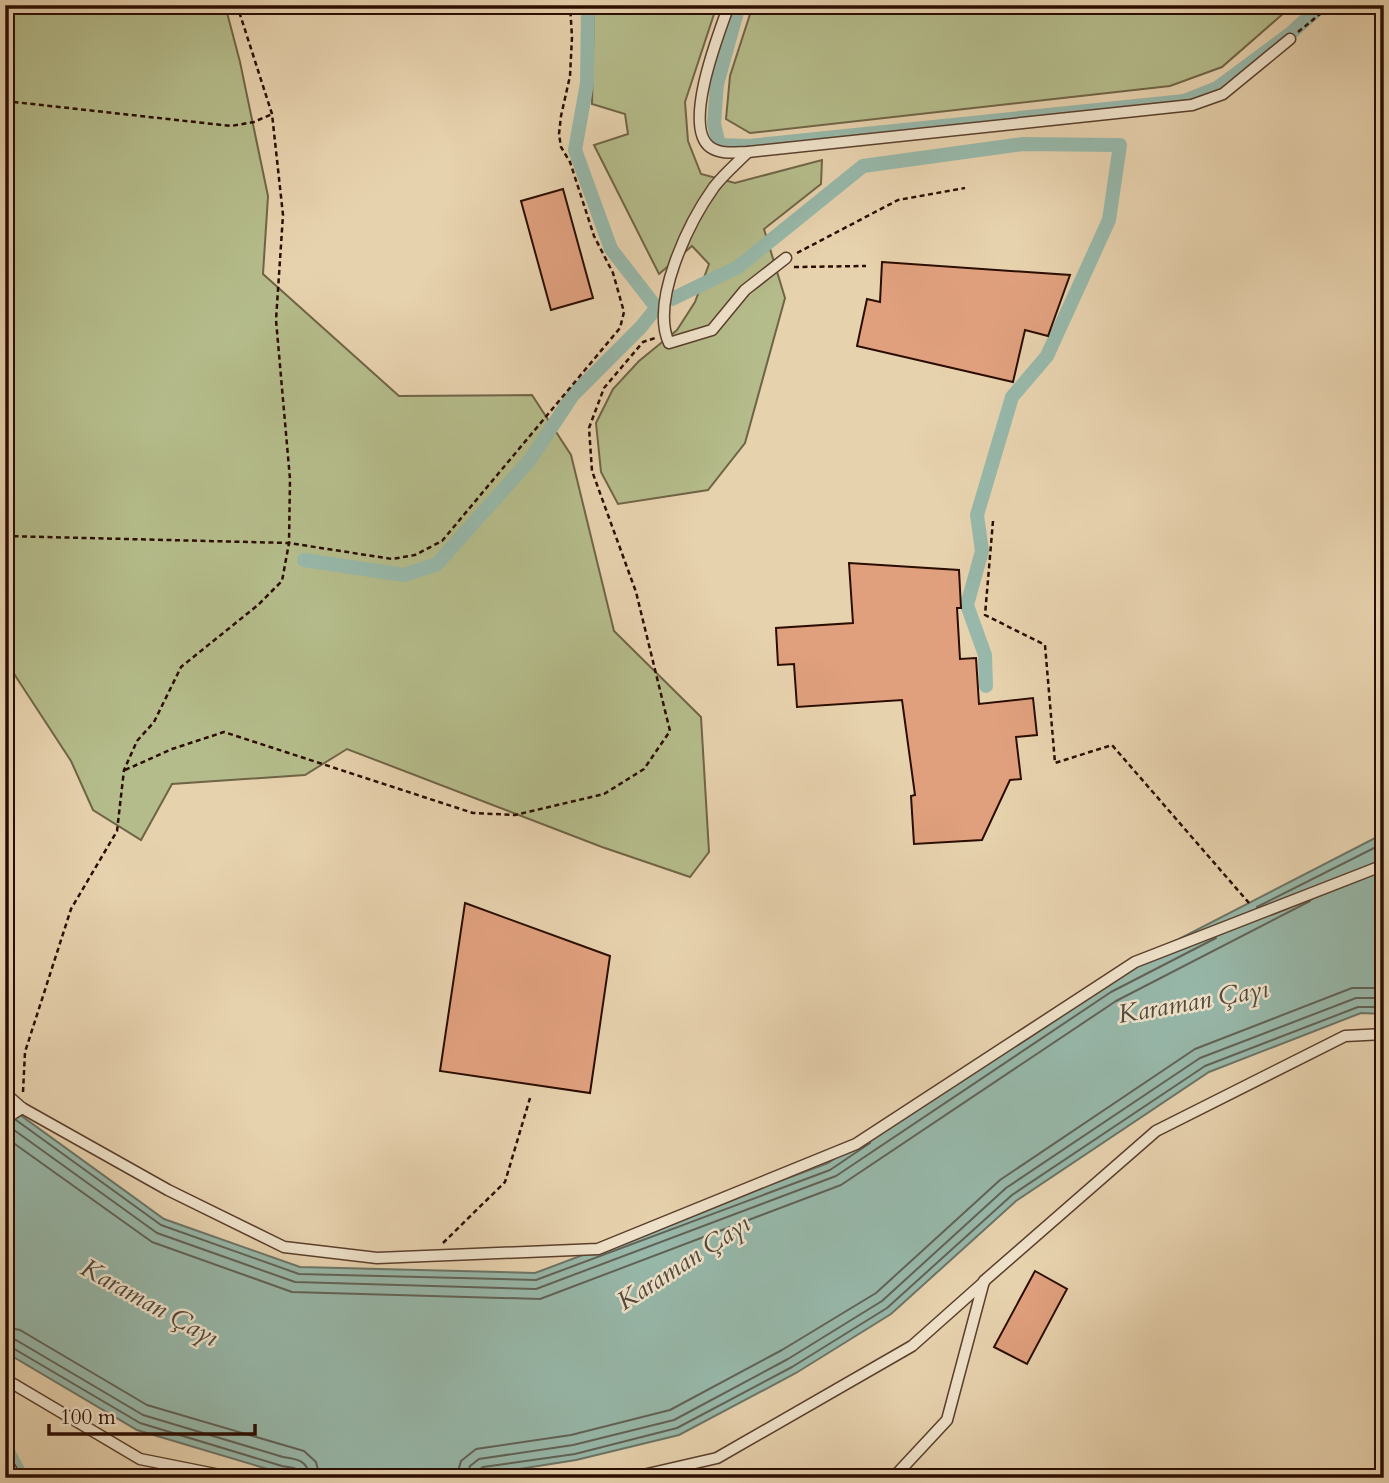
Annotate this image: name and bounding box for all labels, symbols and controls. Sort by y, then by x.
water label: Karaman Çayı [1115,971,1271,1032]
water label: Karaman Çayı [610,1206,757,1319]
water label: Karaman Çayı [75,1250,225,1355]
scale bar [49,1392,256,1436]
text: 100 m [60,1403,116,1432]

